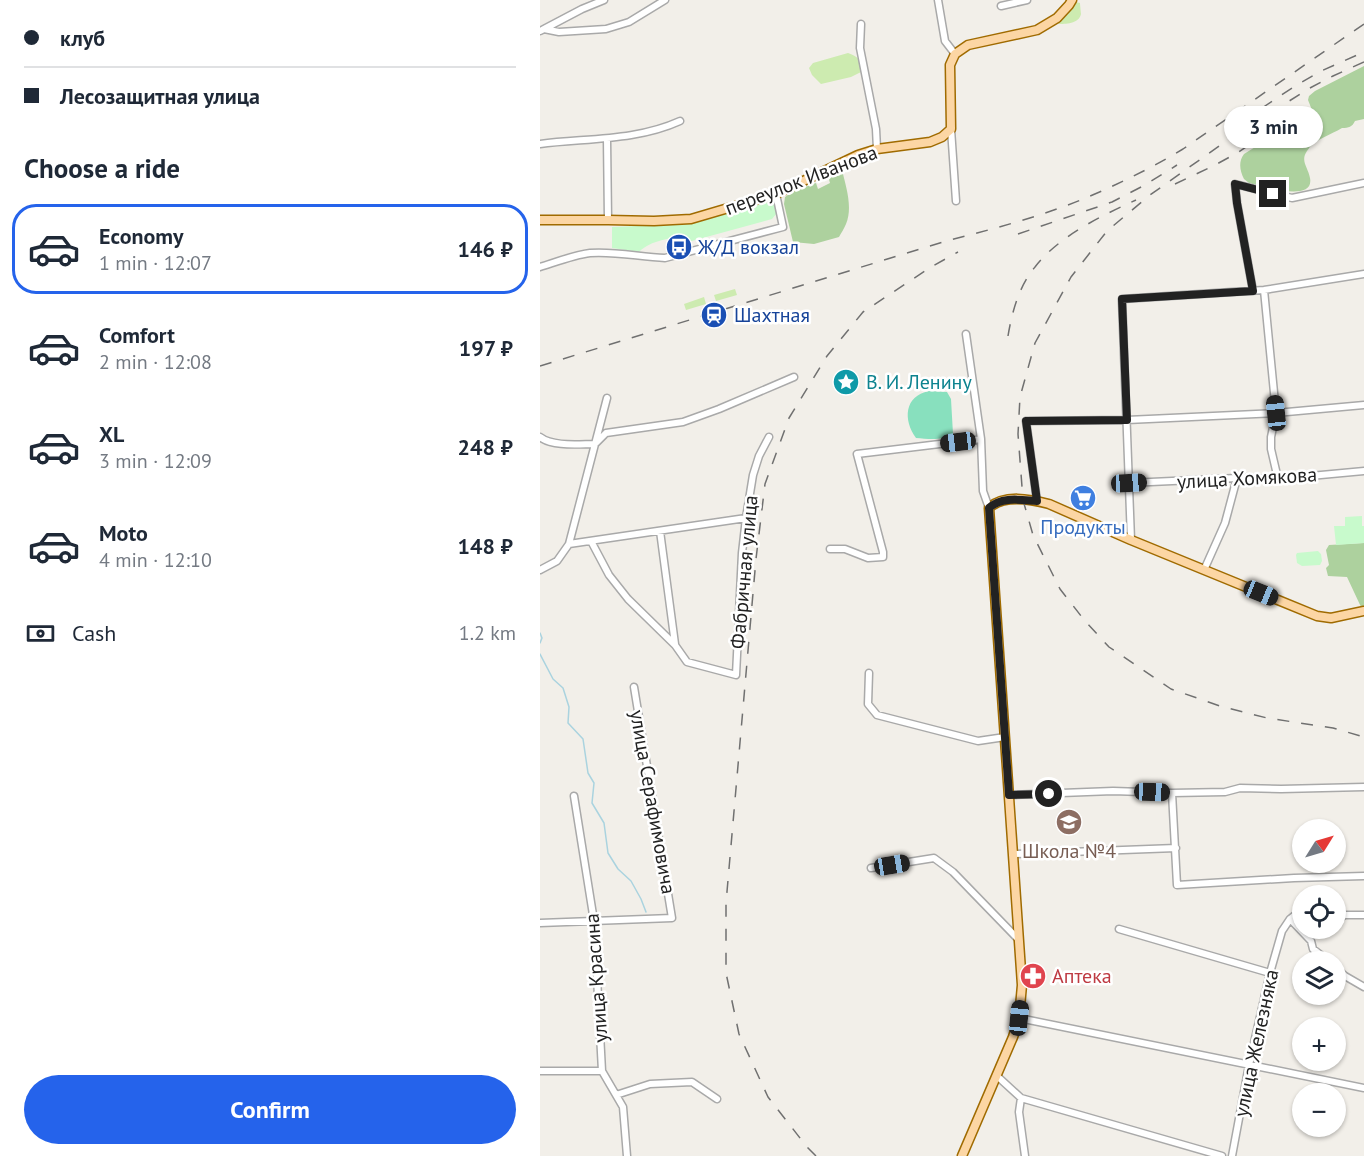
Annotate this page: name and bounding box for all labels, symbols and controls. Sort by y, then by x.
text: клуб [60,24,105,52]
text: Лесозащитная улица [60,82,260,110]
callout: 3 min [1224,107,1323,149]
text: 3 min [1249,114,1298,140]
street label: переулок Иванова [721,139,881,221]
text: Choose a ride [24,151,180,185]
route end [1259,180,1286,207]
icon: car [27,222,81,276]
text: Economy [99,222,183,250]
bus stop icon: Ж/Д вокзал [664,232,694,262]
place label: Ж/Д вокзал [697,234,799,260]
text: 146 ₽ [458,235,513,263]
text: 1 min · 12:07 [99,250,212,276]
station icon: Шахтная [699,300,729,330]
place label: Шахтная [734,302,810,328]
icon: car [27,321,81,375]
text: Comfort [99,321,175,349]
text: 197 ₽ [459,334,513,362]
text: 2 min · 12:08 [99,349,212,375]
place icon: В. И. Ленину [831,367,861,397]
place label: В. И. Ленину [866,369,972,395]
car [1265,394,1287,432]
icon: car [27,420,81,474]
text: XL [99,420,124,448]
car [939,431,977,453]
text: 248 ₽ [458,433,513,461]
text: 3 min · 12:09 [99,448,212,474]
street label: улица Хомякова [1176,461,1318,495]
car [1111,473,1147,493]
supermarket icon: Продукты [1068,483,1098,513]
street label: Фабричная улица [724,494,764,650]
place label: Продукты [1040,514,1126,540]
icon: car [27,519,81,573]
text: Moto [99,519,148,547]
text: 148 ₽ [458,532,513,560]
text: 4 min · 12:10 [99,547,212,573]
car [1241,578,1281,608]
icon: cash [24,617,57,650]
text: Cash [72,619,116,647]
text: 1.2 km [459,620,516,646]
street label: улица Серафимовича [624,708,682,896]
route start [1035,780,1062,807]
car [1134,782,1170,802]
school or university icon: Школа №4 [1054,807,1084,837]
north arrow [1292,819,1346,873]
map controls [1292,819,1346,1137]
place label: Школа №4 [1022,838,1116,864]
car [873,853,911,877]
button: locate [1292,885,1346,939]
street label: улица Красина [579,912,613,1044]
button: layers [1292,951,1346,1005]
pharmacy icon: Аптека [1018,961,1048,991]
place label: Аптека [1052,963,1112,989]
street label: улица Железняка [1228,967,1284,1119]
car [1008,999,1030,1037]
button: + [1292,1017,1346,1071]
button: Confirm [24,1075,516,1144]
button: − [1292,1083,1346,1137]

